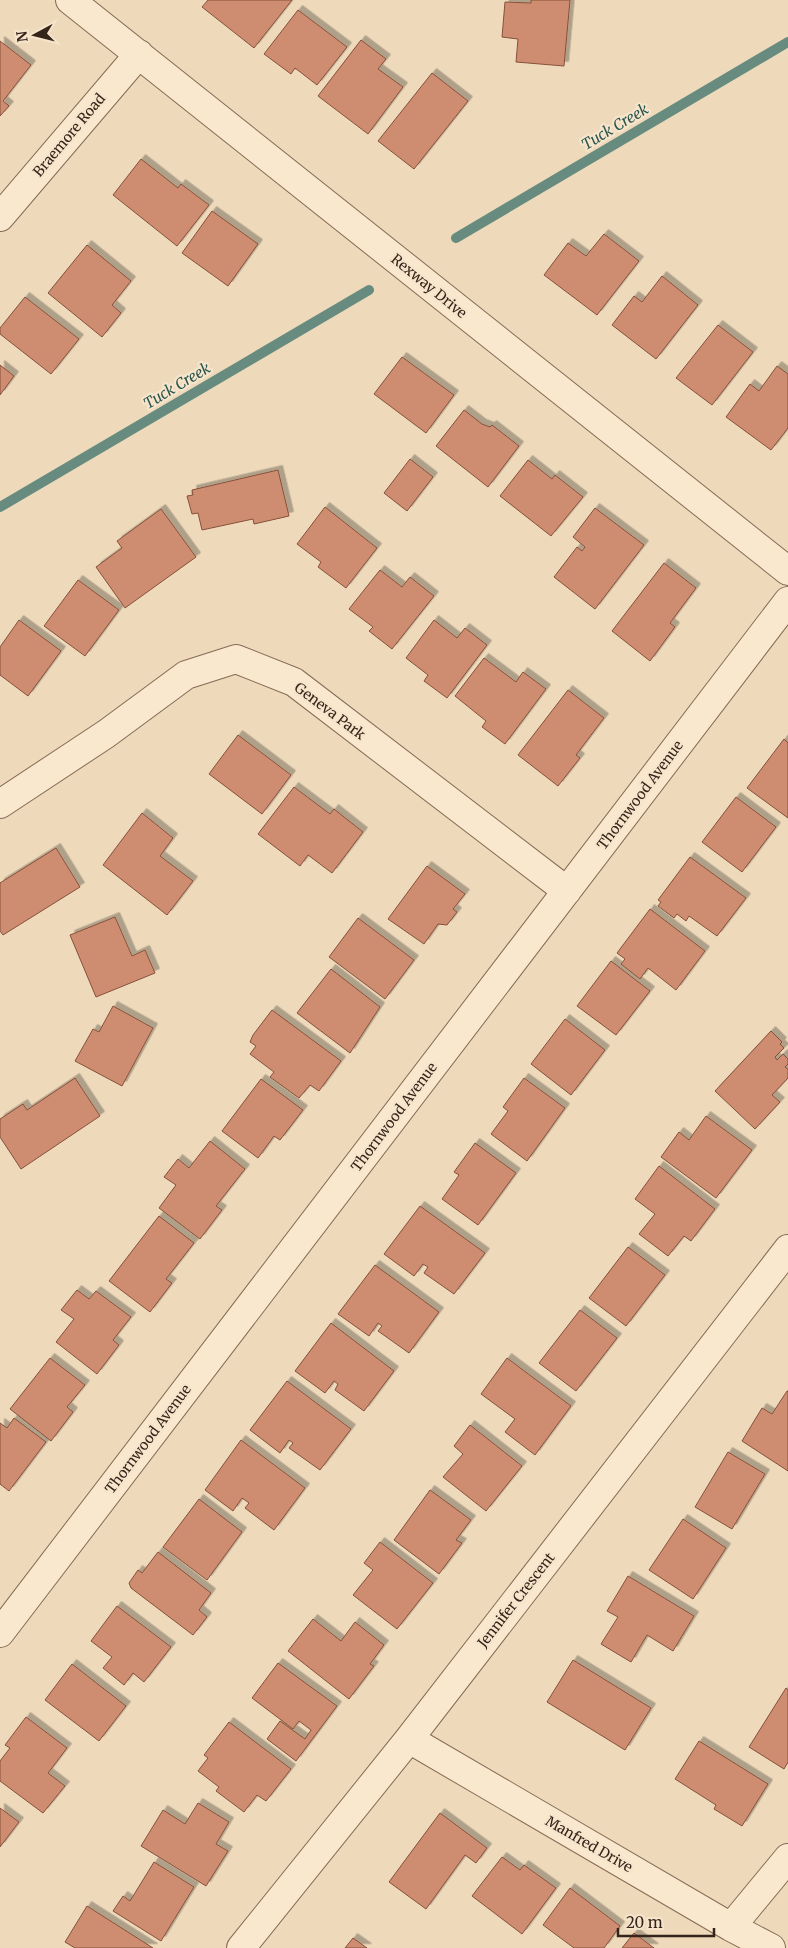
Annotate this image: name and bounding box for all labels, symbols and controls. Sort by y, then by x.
north arrow [10,10,60,60]
text: N [12,30,32,43]
street label: Braemore Road [29,89,109,180]
water label: Tuck Creek [578,99,652,154]
street label: Rexway Drive [387,250,471,322]
water label: Tuck Creek [140,358,214,413]
street label: Geneva Park [291,678,369,744]
street label: Thornwood Avenue [593,737,687,853]
street label: Thornwood Avenue [347,1059,441,1175]
street label: Thornwood Avenue [101,1381,195,1497]
street label: Jennifer Crescent [473,1549,559,1652]
street label: Manfred Drive [542,1812,636,1876]
scale bar [618,1906,714,1938]
text: 20 m [626,1913,663,1932]

